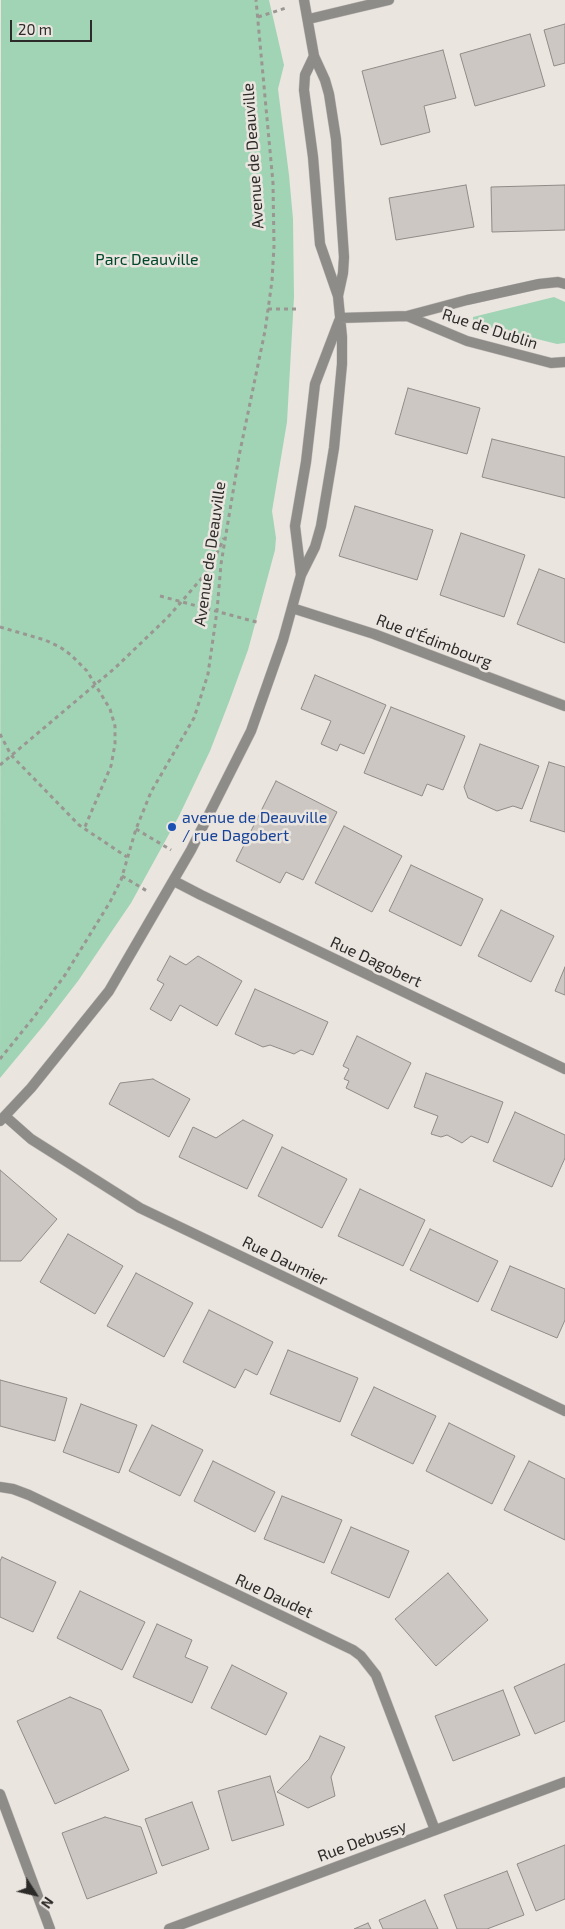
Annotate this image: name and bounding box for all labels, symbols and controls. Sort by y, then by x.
scale bar [12,10,95,42]
text: 20 m [18,20,52,38]
street label: Avenue de Deauville [238,82,268,230]
park label: Parc Deauville [95,250,199,270]
street label: Rue de Dublin [440,305,540,353]
street label: Avenue de Deauville [190,480,230,628]
street label: Rue d'Édimbourg [373,610,495,672]
place label: avenue de Deauville / rue Dagobert [182,808,327,846]
marker: avenue de Deauville / rue Dagobert [166,821,178,833]
street label: Rue Dagobert [327,932,425,992]
street label: Rue Daumier [239,1232,331,1290]
street label: Rue Daudet [232,1570,316,1622]
street label: Rue Debussy [315,1816,409,1866]
north arrow [10,1869,60,1919]
text: N [38,1894,58,1912]

